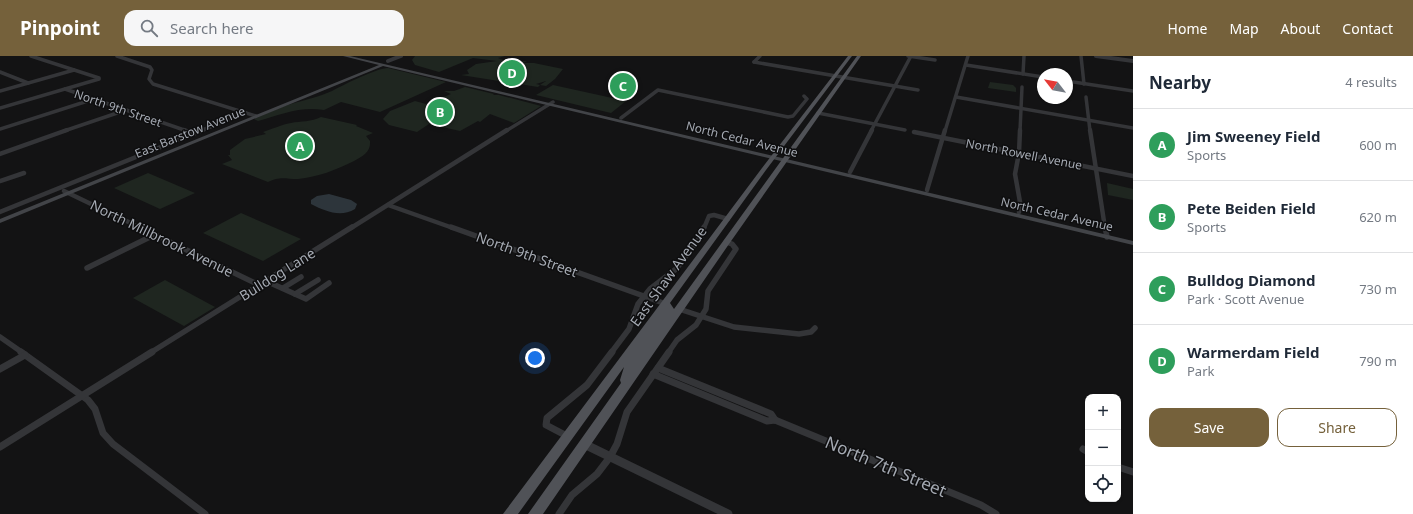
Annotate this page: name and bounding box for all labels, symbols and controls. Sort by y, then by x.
search box [124,10,404,46]
text: Pinpoint [20,15,100,41]
icon: search [138,17,160,39]
text: Search here [170,18,253,38]
text: Home [1168,19,1207,38]
text: Map [1229,19,1259,38]
text: About [1281,19,1320,38]
text: Contact [1342,19,1393,38]
pin: D [499,58,525,88]
north arrow [1037,68,1073,104]
pin: C [610,71,636,101]
text: Nearby [1149,71,1211,94]
text: 4 results [1345,73,1397,91]
street label: North 9th Street [72,85,165,131]
pin: B [427,97,453,127]
street label: East Barstow Avenue [132,102,248,162]
street label: North Cedar Avenue [684,117,800,161]
text: Jim Sweeney Field [1187,126,1321,146]
pin: A [287,131,313,161]
street label: North Rowell Avenue [964,134,1084,174]
text: A [1158,136,1167,154]
text: 600 m [1359,136,1397,154]
text: Sports [1187,146,1226,164]
street label: North Cedar Avenue [999,193,1115,235]
street label: North Millbrook Avenue [87,195,237,281]
text: Pete Beiden Field [1187,198,1316,218]
text: B [1158,208,1166,226]
text: 620 m [1359,208,1397,226]
text: Sports [1187,218,1226,236]
street label: East Shaw Avenue [625,222,711,330]
street label: North 9th Street [474,227,580,281]
street label: Bulldog Lane [235,243,319,305]
text: Bulldog Diamond [1187,270,1316,290]
text: C [1158,280,1166,298]
text: 730 m [1359,280,1397,298]
text: Park · Scott Avenue [1187,290,1304,308]
text: Warmerdam Field [1187,342,1320,362]
your location [525,348,545,368]
text: D [1157,352,1167,370]
text: 790 m [1359,352,1397,370]
text: Park [1187,362,1214,380]
map controls [1085,394,1121,502]
button: + [1085,394,1121,430]
button: Save [1149,408,1269,447]
button: Share [1277,408,1397,447]
street label: North 7th Street [822,430,950,502]
button: − [1085,430,1121,466]
button: locate [1085,466,1121,502]

